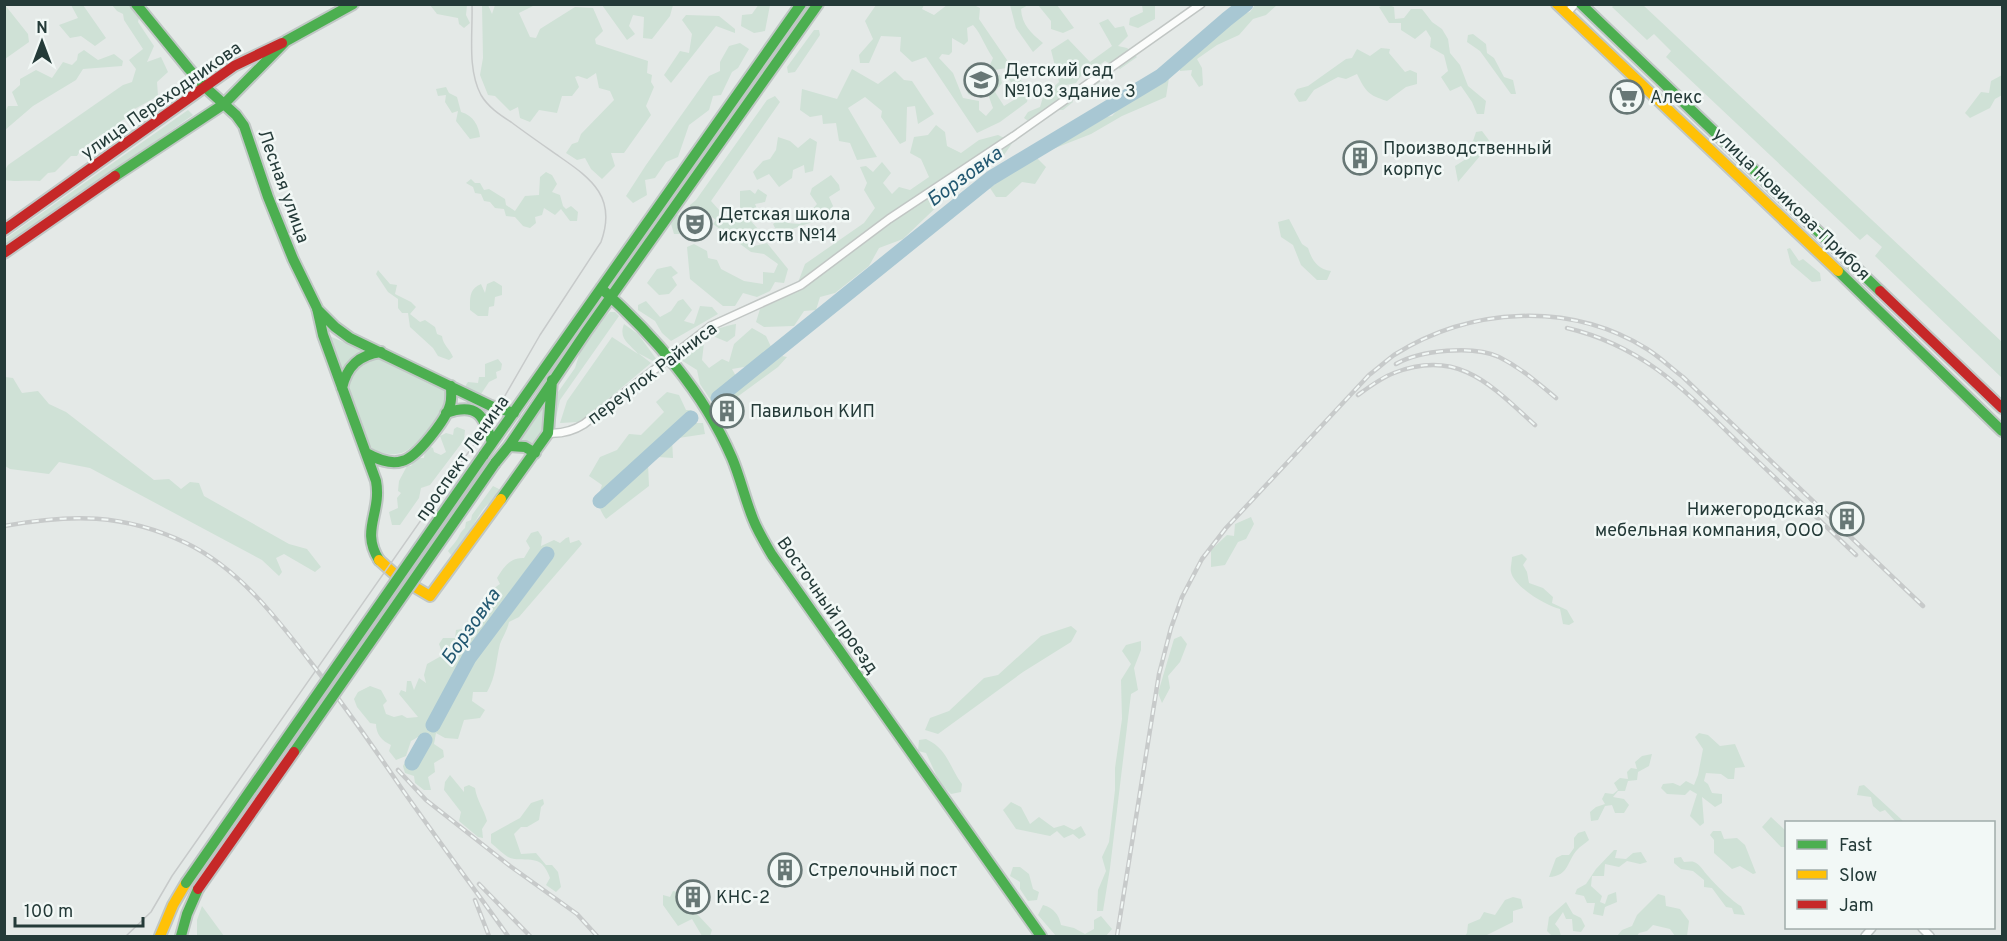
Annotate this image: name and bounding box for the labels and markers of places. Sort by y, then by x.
place label: Детский сад №103 здание 3 [1004,60,1136,104]
school or university icon: Детский сад №103 здание 3 [963,62,999,98]
supermarket icon: Алекс [1609,79,1645,115]
place label: Алекс [1650,87,1702,110]
place label: Производственный корпус [1383,138,1552,182]
building icon: Производственный корпус [1342,140,1378,176]
place label: Детская школа искусств №14 [718,204,850,248]
theatre icon: Детская школа искусств №14 [677,206,713,242]
building icon: Павильон КИП [709,393,745,429]
place label: Павильон КИП [750,401,875,424]
place label: Нижегородская мебельная компания, ООО [1595,499,1824,543]
building icon: Нижегородская мебельная компания, ООО [1829,501,1865,537]
building icon: Стрелочный пост [767,852,803,888]
place label: Стрелочный пост [808,860,957,883]
building icon: КНС-2 [675,879,711,915]
place label: КНС-2 [716,887,770,910]

